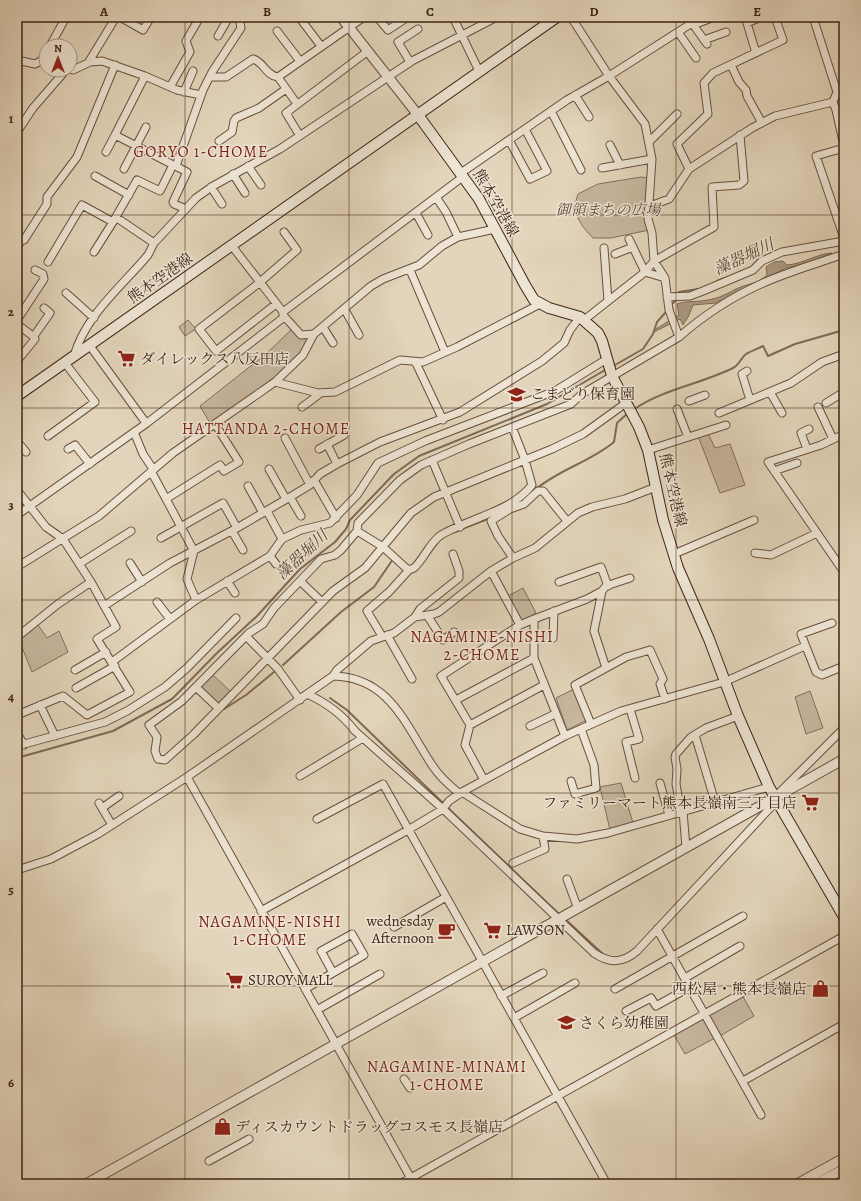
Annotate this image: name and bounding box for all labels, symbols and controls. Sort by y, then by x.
text: A [99,3,109,20]
text: B [263,3,271,20]
text: C [426,3,434,20]
text: D [589,3,599,20]
text: E [753,3,761,20]
north arrow [38,38,78,78]
text: N [54,41,62,56]
text: 1 [9,110,14,127]
district label: GORYO 1-CHOME [134,141,268,163]
street label: 熊本空港線 [469,166,523,240]
park label: 御領まちの広場 [555,200,662,220]
water label: 藻器堀川 [710,233,779,280]
street label: 熊本空港線 [124,248,196,308]
text: 2 [8,303,15,320]
supermarket icon: ダイレックス八反田店 [117,349,137,369]
place label: ダイレックス八反田店 [140,349,289,369]
school or university icon: こまどり保育園 [507,384,527,404]
place label: こまどり保育園 [530,384,635,404]
district label: HATTANDA 2-CHOME [182,418,350,440]
street label: 熊本空港線 [655,451,691,529]
text: 3 [8,496,14,513]
water label: 藻器堀川 [271,524,334,585]
district label: NAGAMINE-NISHI 2-CHOME [410,626,554,666]
text: 4 [8,688,14,705]
place label: ファミリーマート熊本長嶺南三丁目店 [542,793,797,813]
supermarket icon: ファミリーマート熊本長嶺南三丁目店 [800,793,820,813]
text: 5 [8,881,14,898]
district label: NAGAMINE-NISHI 1-CHOME [198,911,342,951]
place label: wednesday Afternoon [365,911,434,948]
cafe icon: wednesday Afternoon [437,920,457,940]
supermarket icon: LAWSON [483,920,503,940]
place label: LAWSON [506,920,565,940]
supermarket icon: SUROY MALL [225,970,245,990]
place label: SUROY MALL [248,970,333,990]
place label: 西松屋・熊本長嶺店 [672,979,807,999]
shop icon: 西松屋・熊本長嶺店 [810,979,830,999]
school or university icon: さくら幼稚園 [556,1013,576,1033]
place label: さくら幼稚園 [579,1013,669,1033]
district label: NAGAMINE-MINAMI 1-CHOME [367,1056,527,1096]
text: 6 [8,1074,14,1091]
shop icon: ディスカウントドラッグコスモス長嶺店 [212,1117,232,1137]
place label: ディスカウントドラッグコスモス長嶺店 [235,1117,503,1137]

